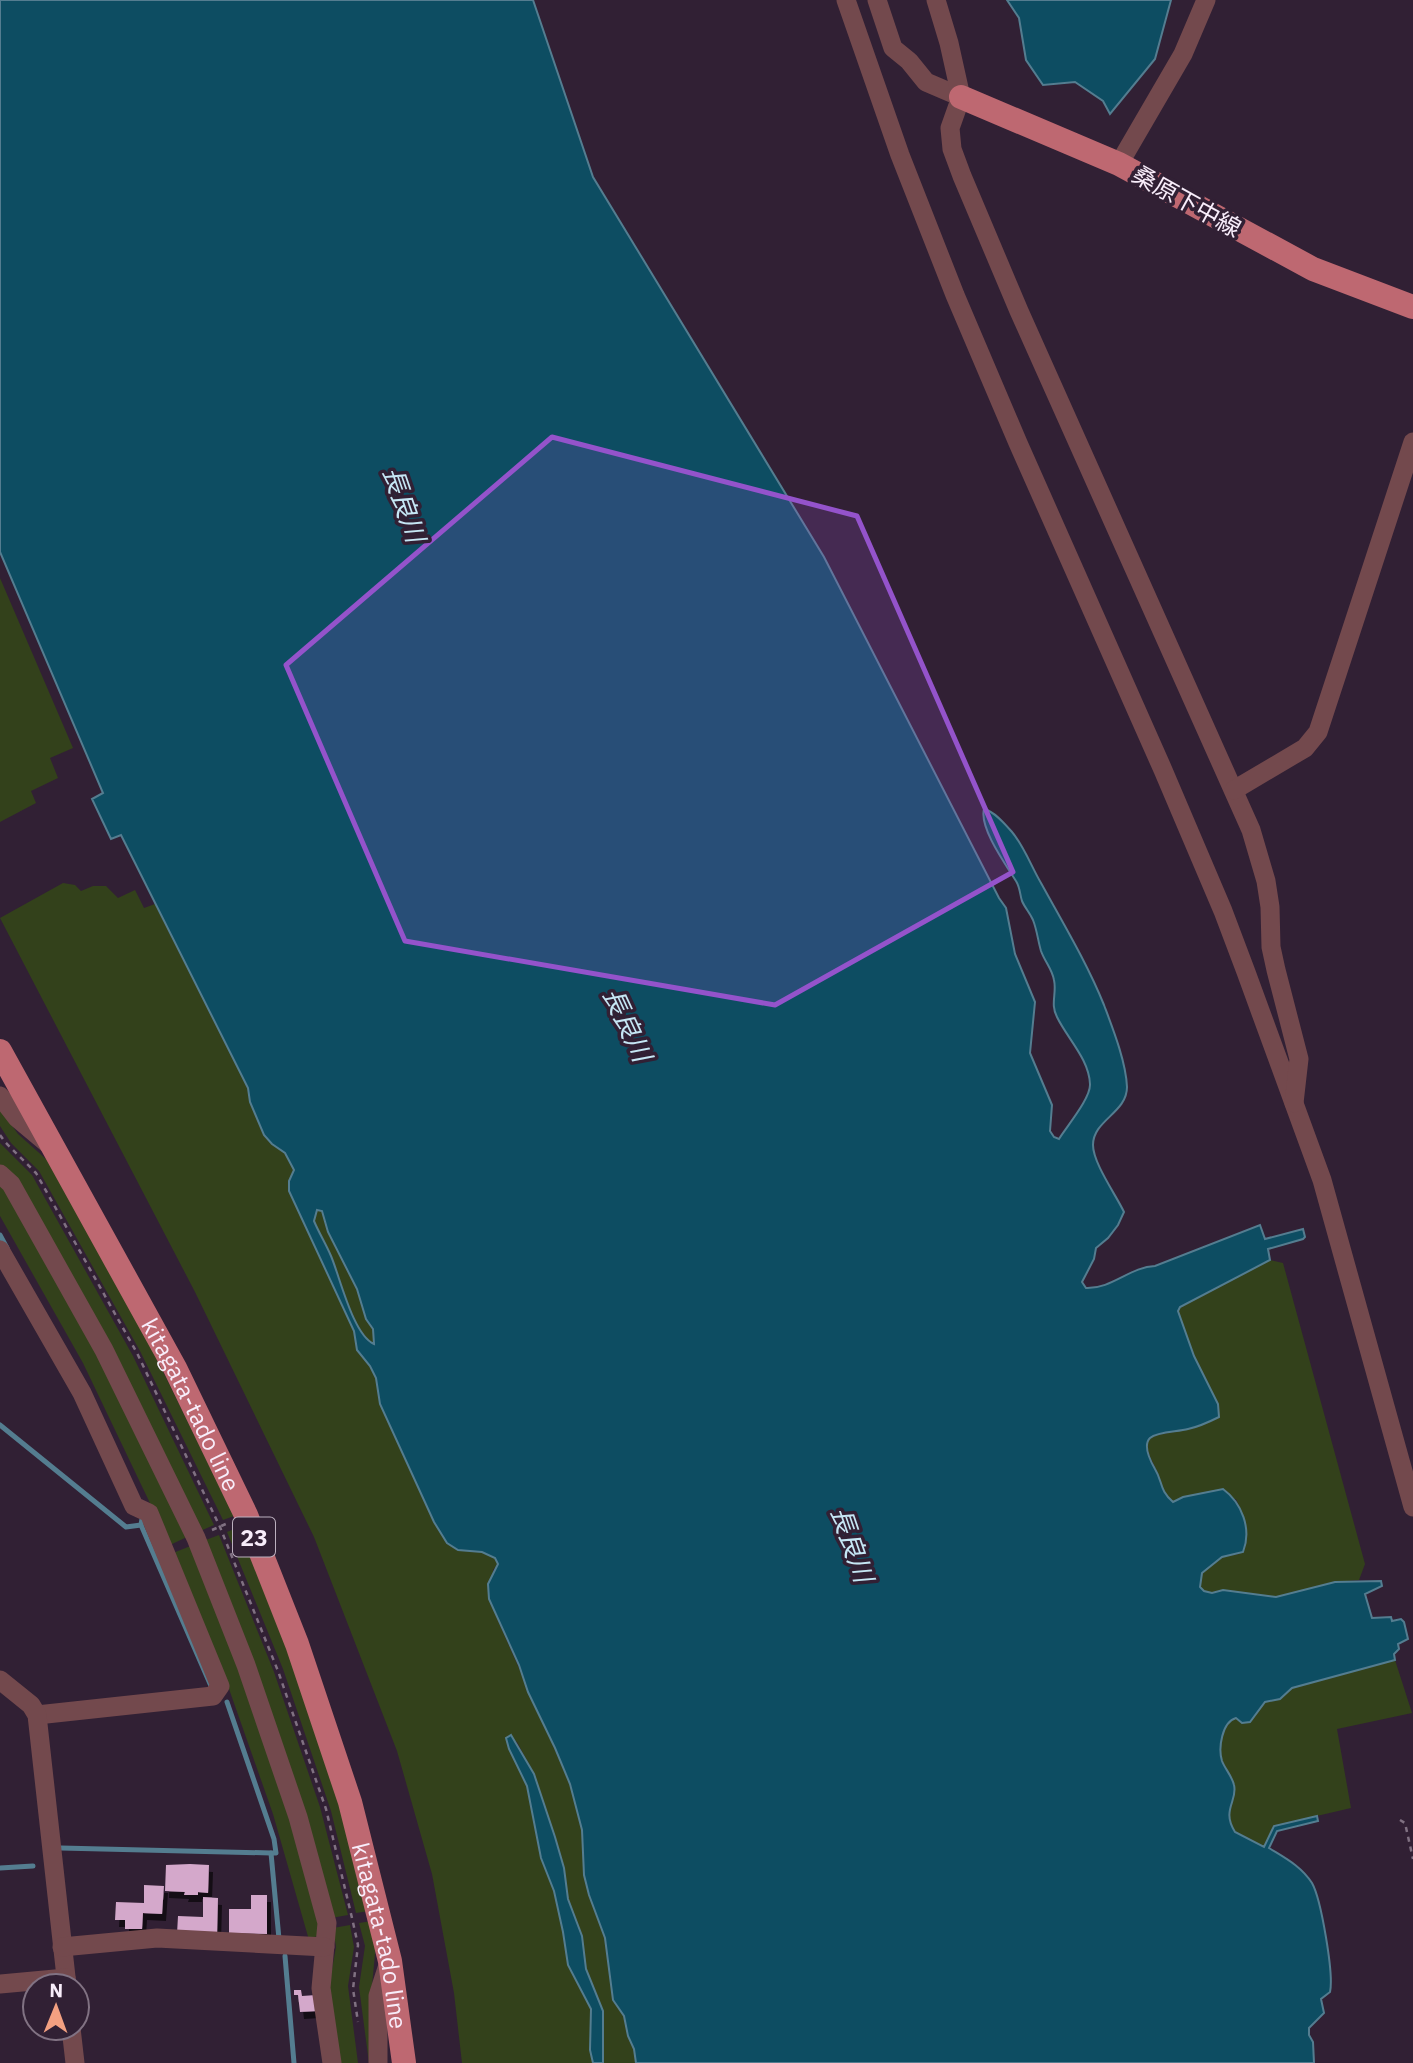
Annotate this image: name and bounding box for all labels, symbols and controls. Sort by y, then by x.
street label: 桑原下中線 [1127,158,1247,244]
water label: 長良川 [376,462,435,549]
water label: 長良川 [596,981,661,1069]
street label: kitagata-tado line [134,1312,248,1496]
water label: 長良川 [824,1502,883,1589]
road number: 23 [233,1518,275,1556]
street label: kitagata-tado line [345,1839,415,2031]
north arrow [21,1972,91,2042]
text: N [49,1978,63,2002]

